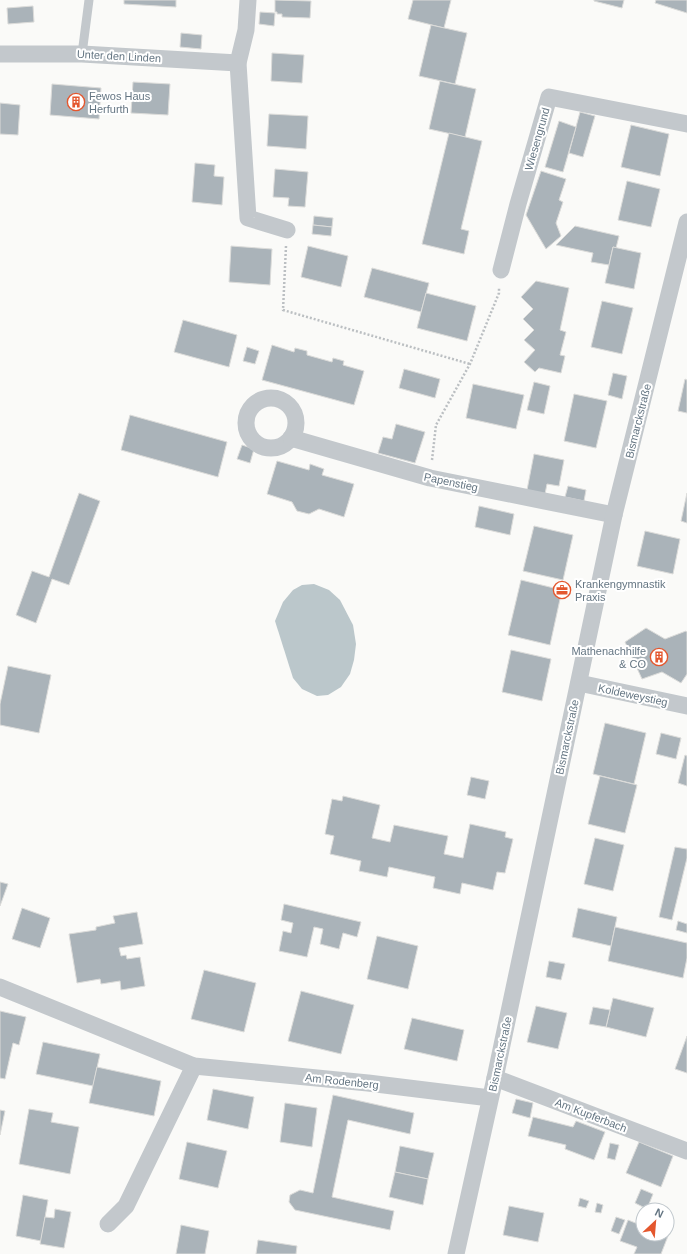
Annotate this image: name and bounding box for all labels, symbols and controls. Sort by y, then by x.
street label: Unter den Linden [77,48,161,64]
place label: Fewos Haus Herfurth [89,90,151,115]
building icon: Fewos Haus Herfurth [66,92,86,112]
street label: Wiesengrund [522,106,552,172]
street label: Bismarckstraße [623,382,653,460]
street label: Papenstieg [423,470,479,494]
place label: Krankengymnastik Praxis [575,578,666,603]
office icon: Krankengymnastik Praxis [552,580,572,600]
place label: Mathenachhilfe & CO [571,645,646,670]
building icon: Mathenachhilfe & CO [649,647,669,667]
street label: Koldeweystieg [597,682,669,708]
street label: Bismarckstraße [553,698,581,776]
street label: Bismarckstraße [486,1015,514,1093]
street label: Am Rodenberg [305,1071,379,1091]
street label: Am Kupferbach [553,1096,629,1134]
north arrow [635,1202,675,1242]
text: N [653,1206,666,1220]

